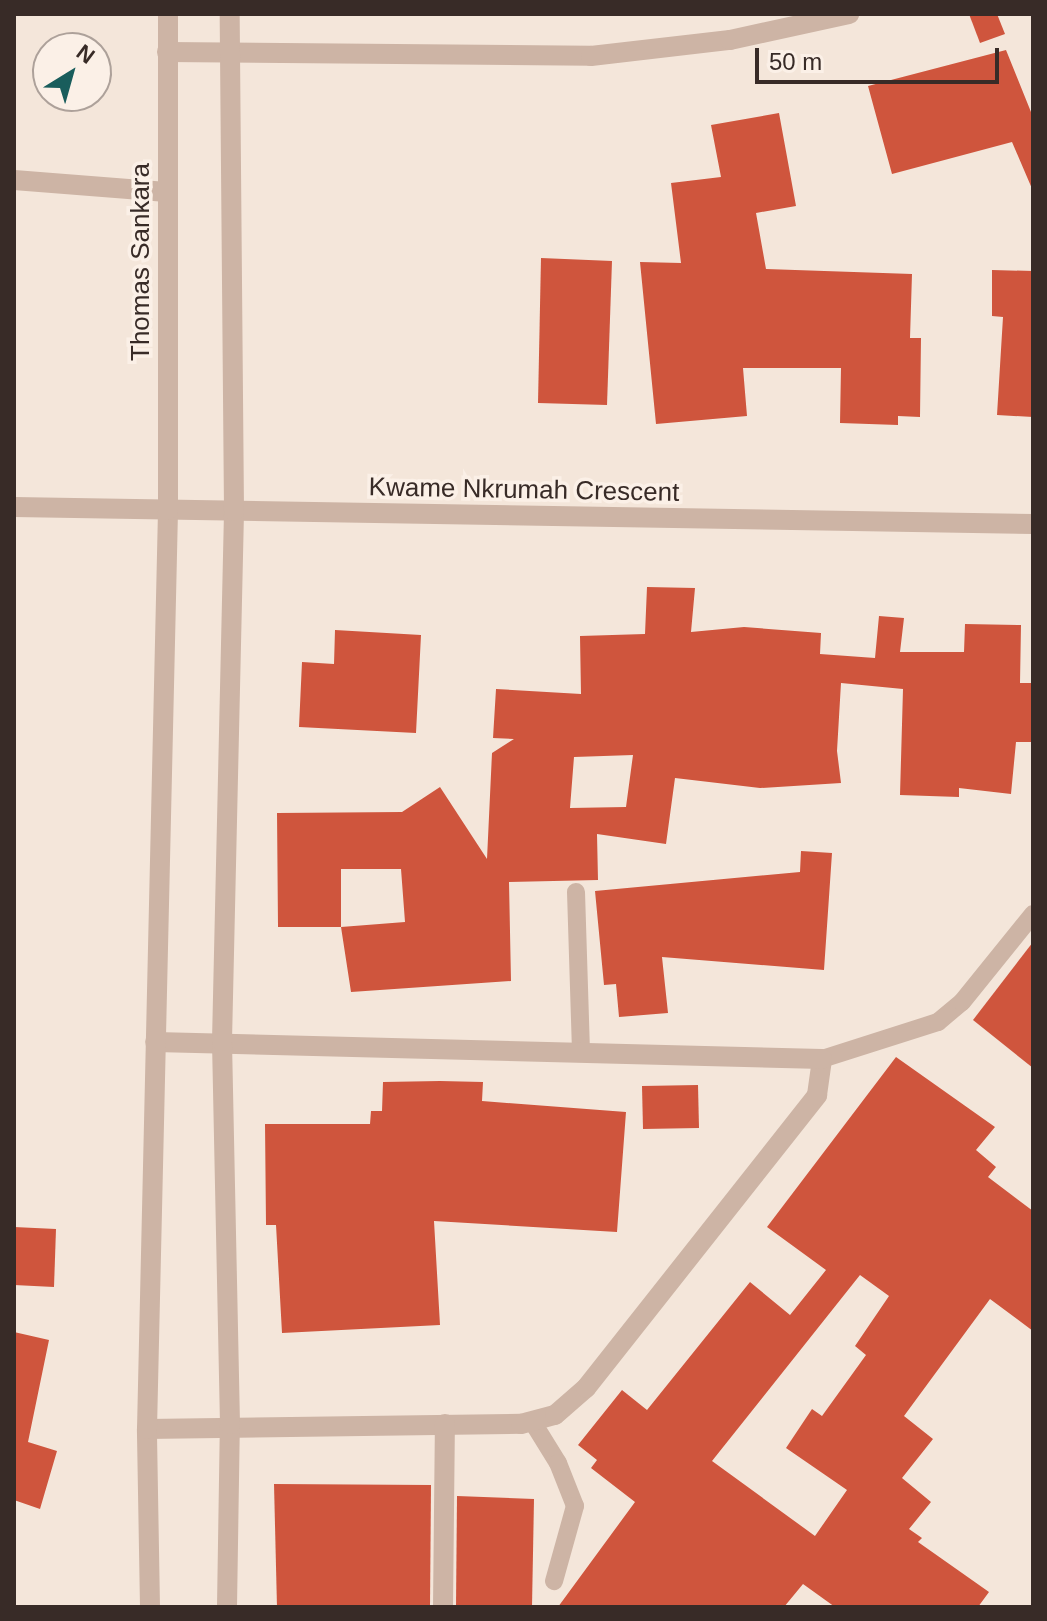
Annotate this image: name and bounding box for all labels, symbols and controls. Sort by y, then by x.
north arrow [32,32,112,112]
scale bar [759,32,1003,82]
text: N [72,39,99,69]
text: 50 m [769,48,822,75]
street label: Thomas Sankara [125,163,157,361]
street label: Kwame Nkrumah Crescent [368,472,680,508]

